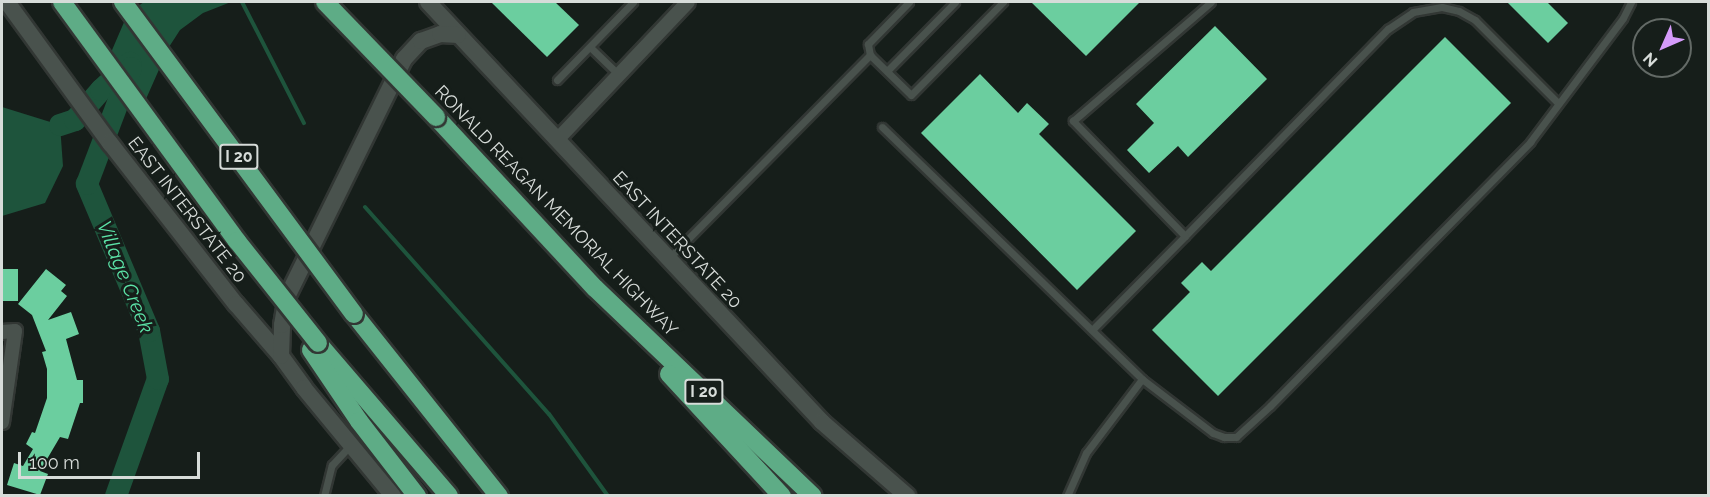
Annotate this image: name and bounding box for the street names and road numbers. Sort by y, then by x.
street label: RONALD REAGAN MEMORIAL HIGHWAY [430,81,682,341]
street label: EAST INTERSTATE 20 [123,132,251,288]
road number: I 20 [218,144,260,170]
street label: EAST INTERSTATE 20 [608,167,746,313]
road number: I 20 [683,379,725,405]

